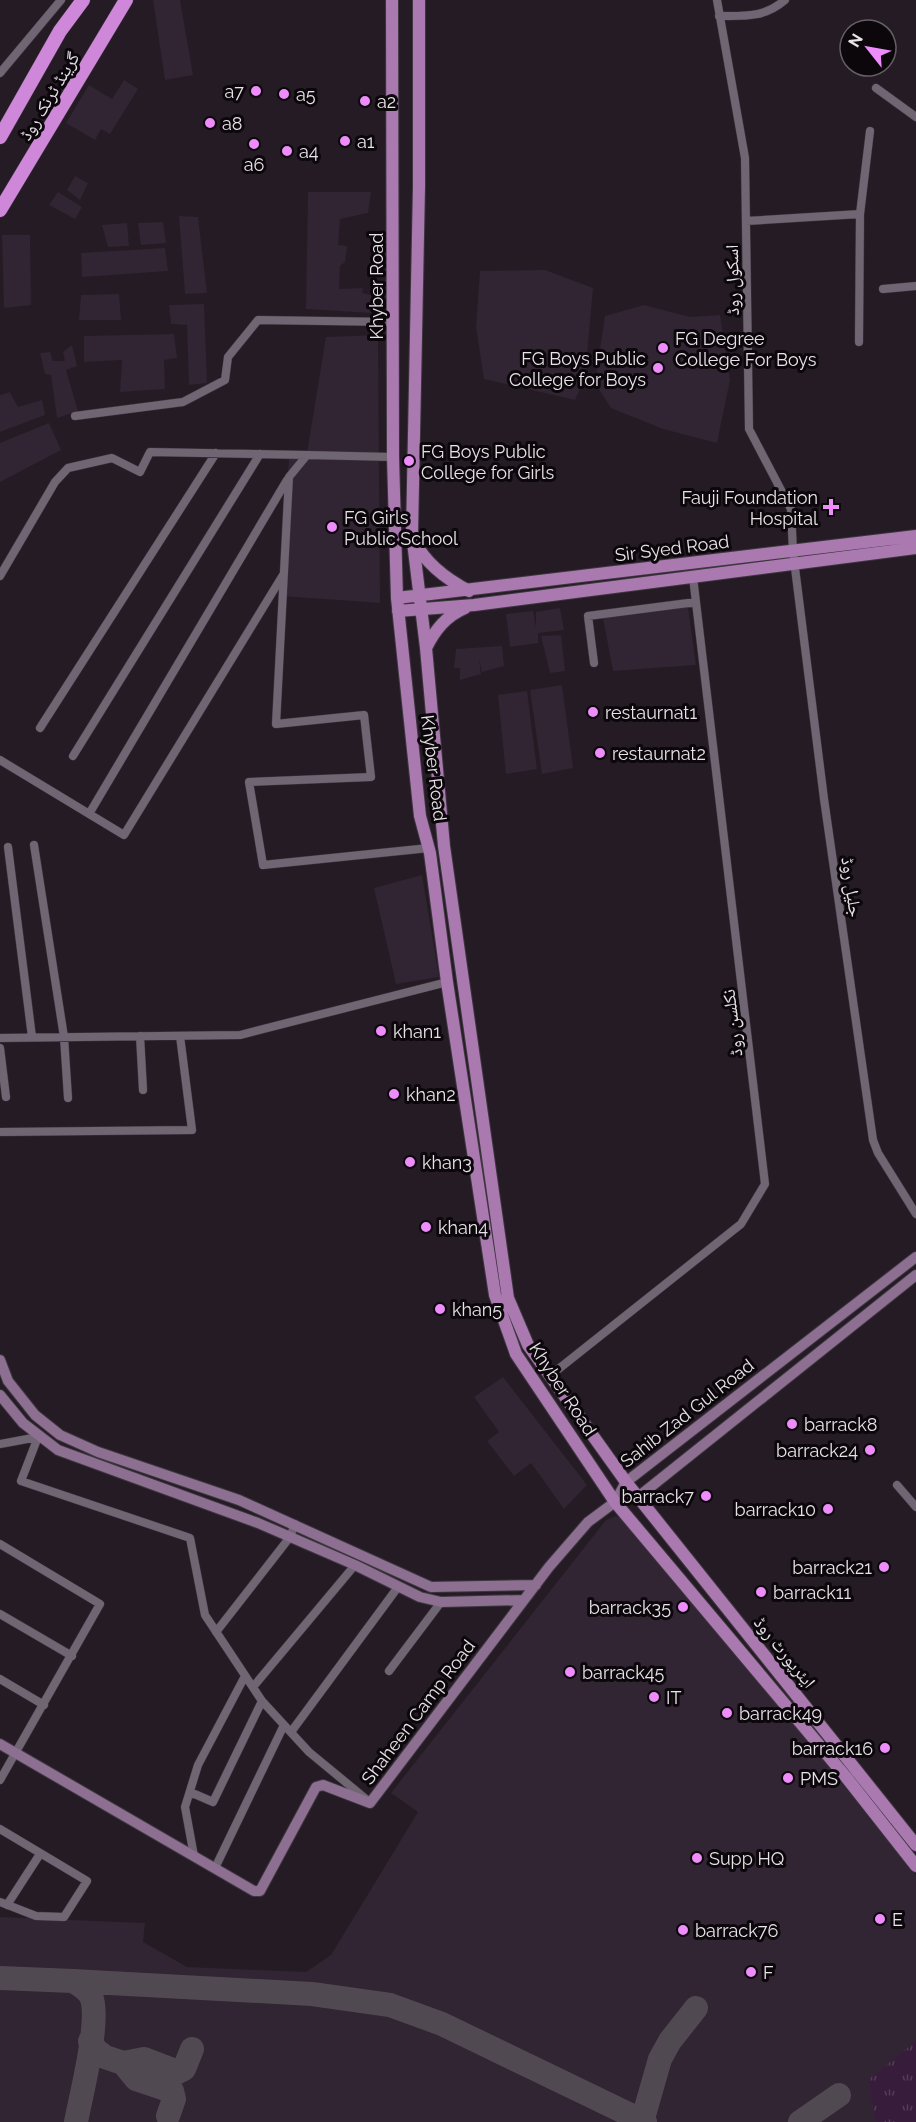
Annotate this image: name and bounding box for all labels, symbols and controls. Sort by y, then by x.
north arrow [838,18,898,78]
text: N [844,30,867,51]
street label: گرینڈ ٹرنک روڈ [14,48,84,144]
place label: a7 [225,81,244,102]
marker: a7 [249,84,263,98]
place label: a5 [296,84,316,105]
marker: a5 [277,87,291,101]
place label: a2 [377,91,396,112]
marker: a2 [358,94,372,108]
place label: a8 [222,113,242,134]
marker: a8 [203,116,217,130]
place label: a1 [357,131,375,152]
marker: a1 [338,134,352,148]
marker: a6 [247,137,261,151]
place label: a4 [299,141,319,162]
marker: a4 [280,144,294,158]
place label: a6 [244,154,264,175]
street label: Khyber Road [366,233,387,339]
street label: اسکول روڈ [721,244,744,316]
place label: FG Degree College For Boys [675,328,817,370]
marker: FG Degree College For Boys [656,341,670,355]
place label: FG Boys Public College for Boys [509,348,646,390]
marker: FG Boys Public College for Boys [651,361,665,375]
place label: FG Boys Public College for Girls [421,441,555,483]
marker: FG Boys Public College for Girls [402,454,416,468]
place label: Fauji Foundation Hospital [682,487,818,529]
marker: Fauji Foundation Hospital [822,498,840,516]
place label: FG Girls Public School [344,507,458,549]
marker: FG Girls Public School [325,520,339,534]
street label: Sir Syed Road [614,531,730,565]
place label: restaurnat1 [605,702,697,723]
marker: restaurnat1 [586,705,600,719]
street label: Khyber Road [417,714,451,822]
place label: restaurnat2 [612,743,706,764]
marker: restaurnat2 [593,746,607,760]
street label: جلیل روڈ [836,856,867,919]
street label: نکلسن روڈ [717,988,748,1058]
place label: khan1 [393,1021,441,1042]
marker: khan1 [374,1024,388,1038]
place label: khan2 [406,1084,456,1105]
marker: khan2 [387,1087,401,1101]
place label: khan3 [422,1152,472,1173]
marker: khan3 [403,1155,417,1169]
place label: khan4 [438,1217,488,1238]
marker: khan4 [419,1220,433,1234]
place label: khan5 [452,1299,502,1320]
marker: khan5 [433,1302,447,1316]
street label: Khyber Road [525,1338,601,1440]
street label: Sahib Zad Gul Road [616,1354,758,1472]
place label: barrack8 [804,1414,877,1435]
marker: barrack8 [785,1417,799,1431]
place label: barrack24 [776,1440,858,1461]
marker: barrack24 [863,1443,877,1457]
place label: barrack7 [622,1486,694,1507]
marker: barrack7 [699,1489,713,1503]
place label: barrack10 [735,1499,816,1520]
marker: barrack10 [821,1502,835,1516]
place label: barrack21 [792,1557,872,1578]
marker: barrack21 [877,1560,891,1574]
place label: barrack11 [773,1582,851,1603]
marker: barrack11 [754,1585,768,1599]
place label: barrack35 [589,1597,671,1618]
marker: barrack35 [676,1600,690,1614]
street label: ایئرپورٹ روڈ [749,1612,820,1693]
street label: Shaheen Camp Road [357,1636,479,1788]
place label: barrack45 [582,1662,665,1683]
marker: barrack45 [563,1665,577,1679]
place label: IT [666,1687,681,1708]
marker: IT [647,1690,661,1704]
place label: barrack49 [739,1703,822,1724]
marker: barrack49 [720,1706,734,1720]
place label: barrack16 [792,1738,873,1759]
marker: barrack16 [878,1741,892,1755]
place label: PMS [800,1768,838,1789]
marker: PMS [781,1771,795,1785]
place label: Supp HQ [709,1848,784,1869]
marker: Supp HQ [690,1851,704,1865]
place label: E [892,1909,903,1930]
marker: E [873,1912,887,1926]
place label: barrack76 [695,1920,778,1941]
marker: barrack76 [676,1923,690,1937]
place label: F [763,1962,774,1983]
marker: F [744,1965,758,1979]

